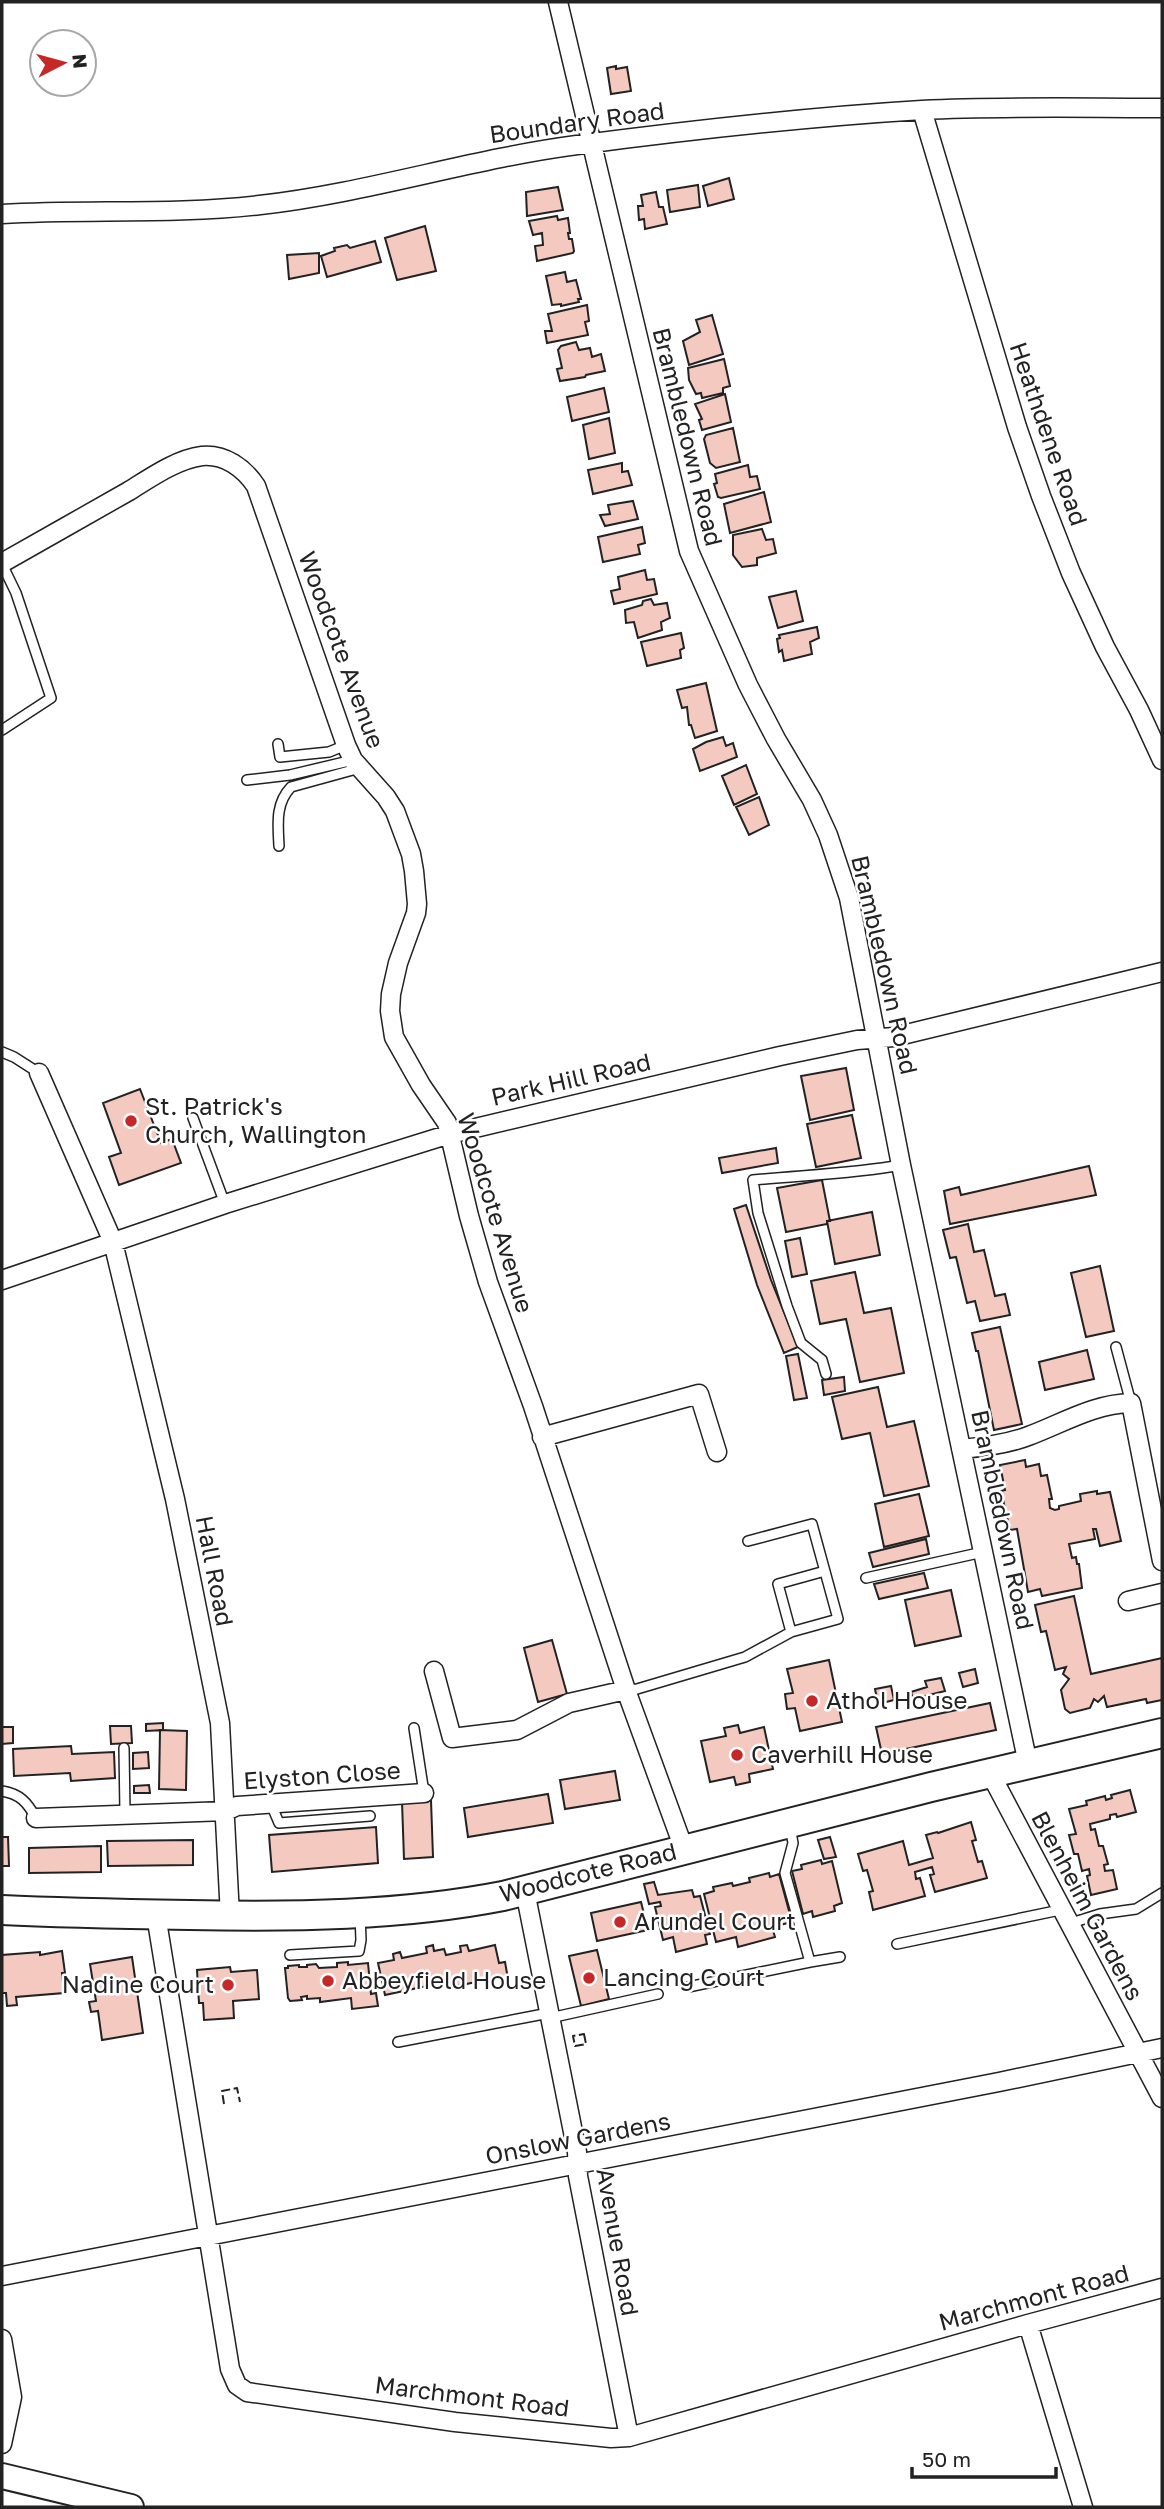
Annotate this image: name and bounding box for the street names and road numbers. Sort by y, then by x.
street label: Boundary Road [487,95,666,148]
street label: Brambledown Road [647,324,730,549]
street label: Heathdene Road [1004,338,1094,529]
street label: Woodcote Avenue [293,547,391,752]
street label: Brambledown Road [846,852,925,1077]
street label: Park Hill Road [488,1046,653,1111]
street label: Woodcote Avenue [452,1109,541,1316]
street label: Brambledown Road [966,1407,1041,1632]
street label: Hall Road [191,1513,240,1628]
street label: Elyston Close [242,1755,401,1794]
street label: Blenheim Gardens [1026,1806,1150,2005]
street label: Woodcote Road [496,1836,679,1908]
street label: Onslow Gardens [483,2105,673,2170]
street label: Avenue Road [591,2166,646,2318]
street label: Marchmont Road [935,2257,1132,2336]
street label: Marchmont Road [373,2369,571,2422]

